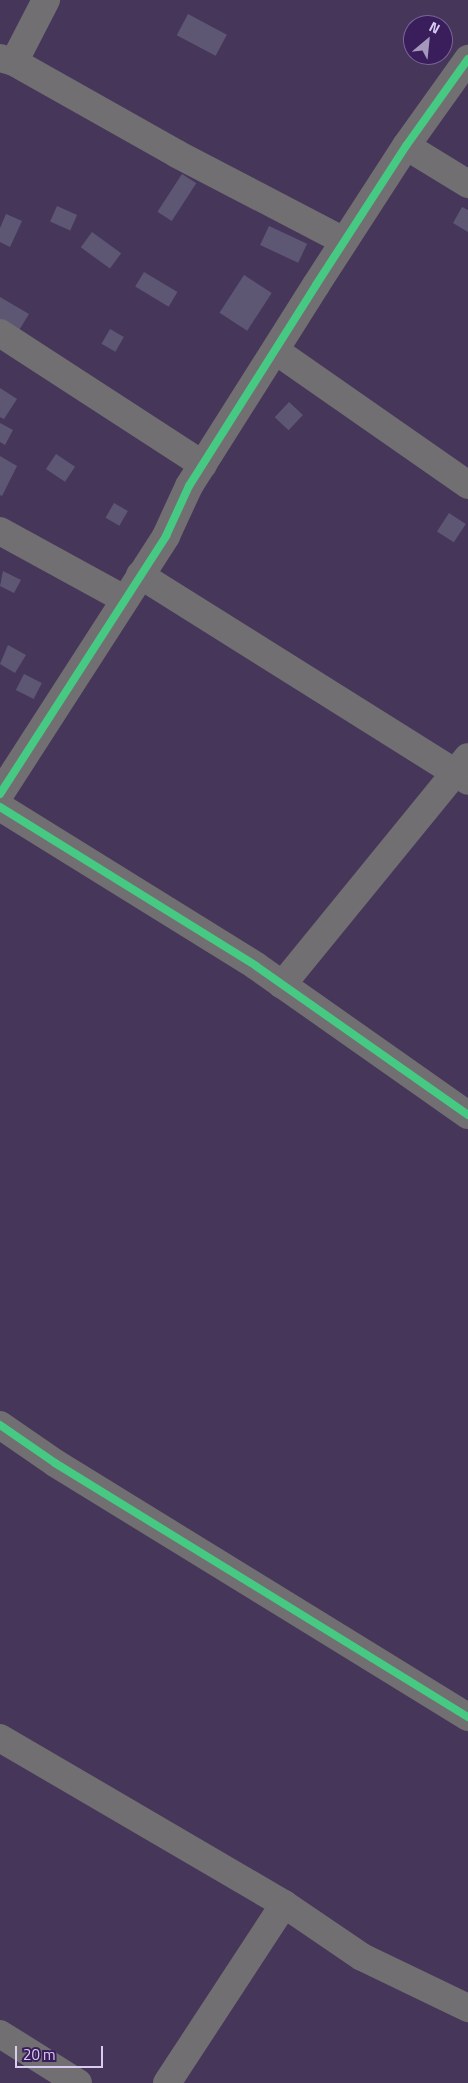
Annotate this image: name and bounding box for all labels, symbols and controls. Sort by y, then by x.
north arrow [403,15,453,65]
text: N [426,16,444,39]
scale bar [18,2036,105,2068]
text: 20 m [23,2043,56,2066]

